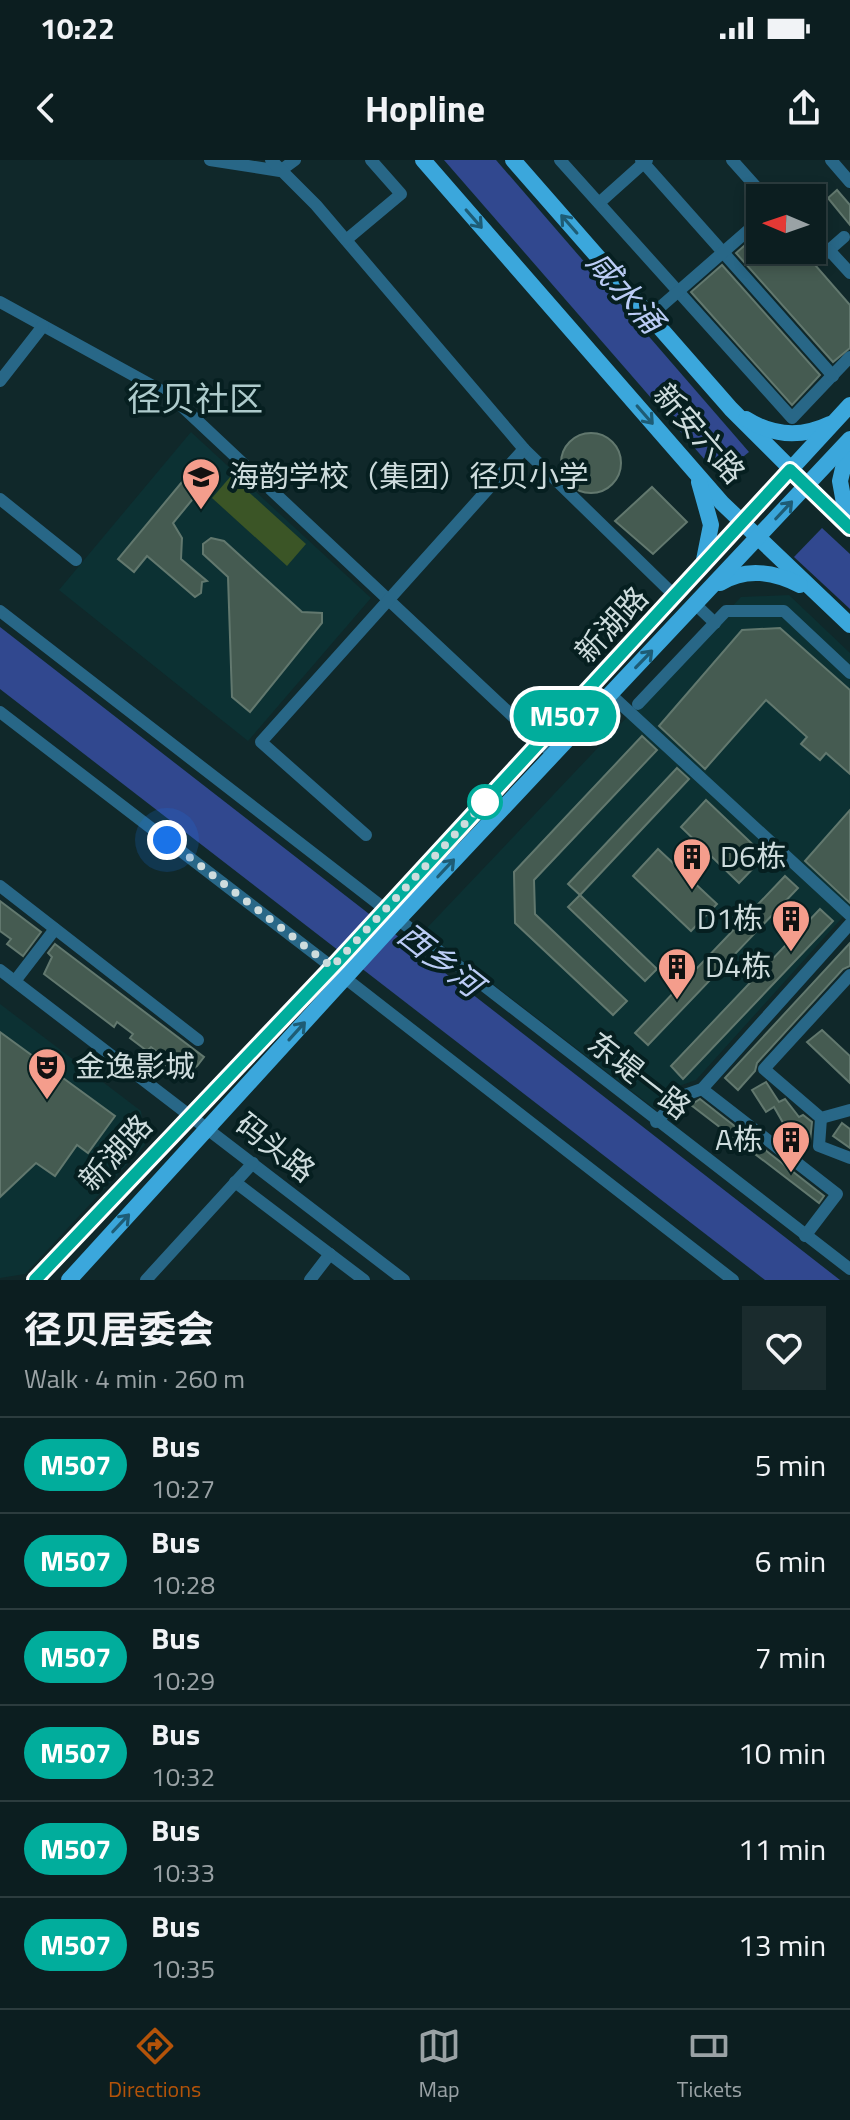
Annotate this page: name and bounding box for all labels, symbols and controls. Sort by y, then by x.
text: 10:22 [40,5,115,51]
text: Hopline [365,81,485,136]
icon: back [24,86,68,130]
icon: share [782,86,826,130]
north arrow [746,184,826,264]
map controls [746,184,826,264]
one-way arrow [465,208,483,228]
one-way arrow [560,215,578,235]
water label: 咸水涌 [576,239,677,346]
district label: 径贝社区 [127,372,263,424]
street label: 新安六路 [643,373,756,494]
one-way arrow [636,404,654,424]
place label: 海韵学校（集团）径贝小学 [229,453,589,499]
school or university icon: 海韵学校（集团）径贝小学 [180,456,222,511]
one-way arrow [774,501,792,521]
street label: 新湖路 [564,576,659,673]
one-way arrow [634,650,653,669]
line badge: M507 [509,690,621,742]
text: M507 [529,694,601,737]
unlabelled marker [468,785,502,819]
your location [147,820,187,860]
place label: D6栋 [720,833,786,879]
building icon: D6栋 [671,836,713,891]
one-way arrow [437,859,455,879]
place label: D1栋 [697,895,763,941]
building icon: D1栋 [770,898,812,953]
water label: 西乡河 [388,911,498,1011]
place label: D4栋 [705,943,771,989]
building icon: D4栋 [656,946,698,1001]
street label: 东堤一路 [578,1020,701,1130]
one-way arrow [287,1021,305,1041]
place label: 金逸影城 [75,1043,195,1089]
theatre icon: 金逸影城 [26,1046,68,1101]
street label: 码头路 [226,1101,325,1193]
street label: 新湖路 [68,1104,163,1201]
place label: A栋 [715,1116,763,1162]
building icon: A栋 [770,1119,812,1174]
one-way arrow [112,1213,130,1233]
text: 径贝居委会 [24,1300,214,1358]
button: heart [742,1306,826,1390]
text: Walk · 4 min · 260 m [24,1359,245,1398]
text: Bus [151,1423,200,1469]
text: 5 min [755,1442,826,1488]
text: M507 [40,1443,111,1486]
text: 10:27 [151,1469,215,1508]
text: Bus [151,1519,200,1565]
text: 6 min [755,1538,826,1584]
text: M507 [40,1539,111,1582]
text: 10:28 [151,1565,215,1604]
text: Bus [151,1615,200,1661]
text: 7 min [755,1634,826,1680]
text: M507 [40,1635,111,1678]
text: 10:29 [151,1661,215,1700]
text: Bus [151,1711,200,1757]
text: 10 min [738,1730,826,1776]
text: M507 [40,1731,111,1774]
text: 10:32 [151,1757,215,1796]
text: Bus [151,1807,200,1853]
text: 11 min [738,1826,826,1872]
text: M507 [40,1827,111,1870]
text: 10:33 [151,1853,215,1892]
text: Bus [151,1903,200,1949]
text: 13 min [738,1922,826,1968]
text: M507 [40,1923,111,1966]
text: 10:35 [151,1949,215,1988]
tab: Directions [108,2024,201,2106]
tab: Map [417,2024,461,2106]
tab: Tickets [677,2024,742,2106]

